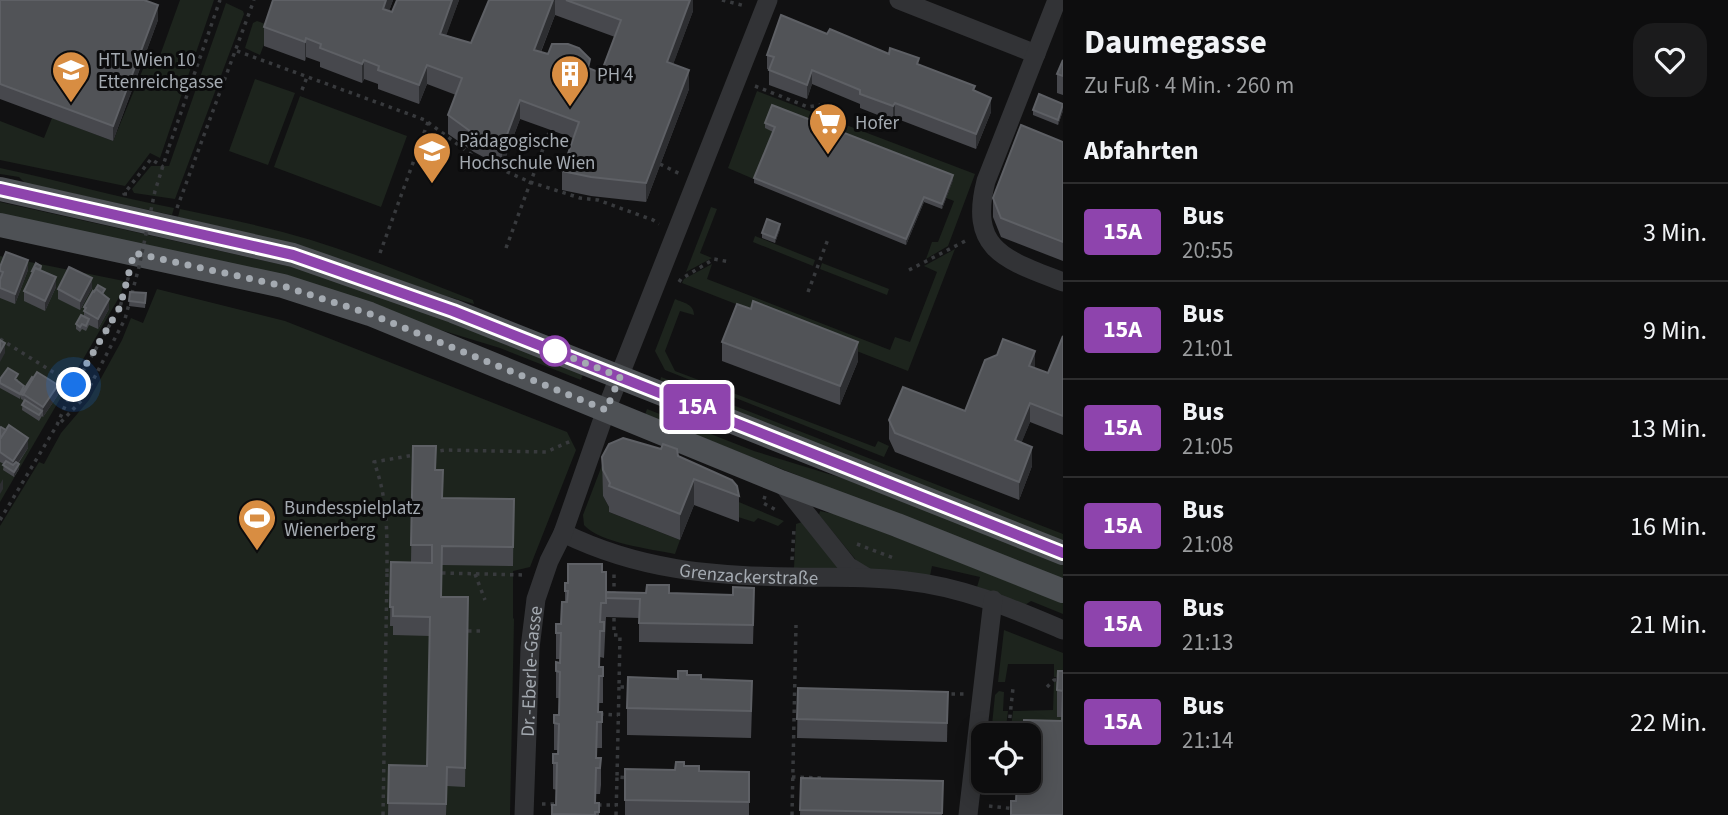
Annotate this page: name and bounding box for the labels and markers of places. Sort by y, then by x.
place label: HTL Wien 10 Ettenreichgasse [98,47,223,96]
school or university icon: HTL Wien 10 Ettenreichgasse [50,49,92,104]
building icon: PH 4 [549,53,591,108]
place label: PH 4 [597,62,633,89]
supermarket icon: Hofer [807,101,849,156]
place label: Hofer [855,110,899,137]
place label: Pädagogische Hochschule Wien [459,128,595,177]
school or university icon: Pädagogische Hochschule Wien [411,130,453,185]
unlabelled marker [540,336,570,366]
place label: Bundesspielplatz Wienerberg [284,495,420,544]
sports icon: Bundesspielplatz Wienerberg [236,497,278,552]

